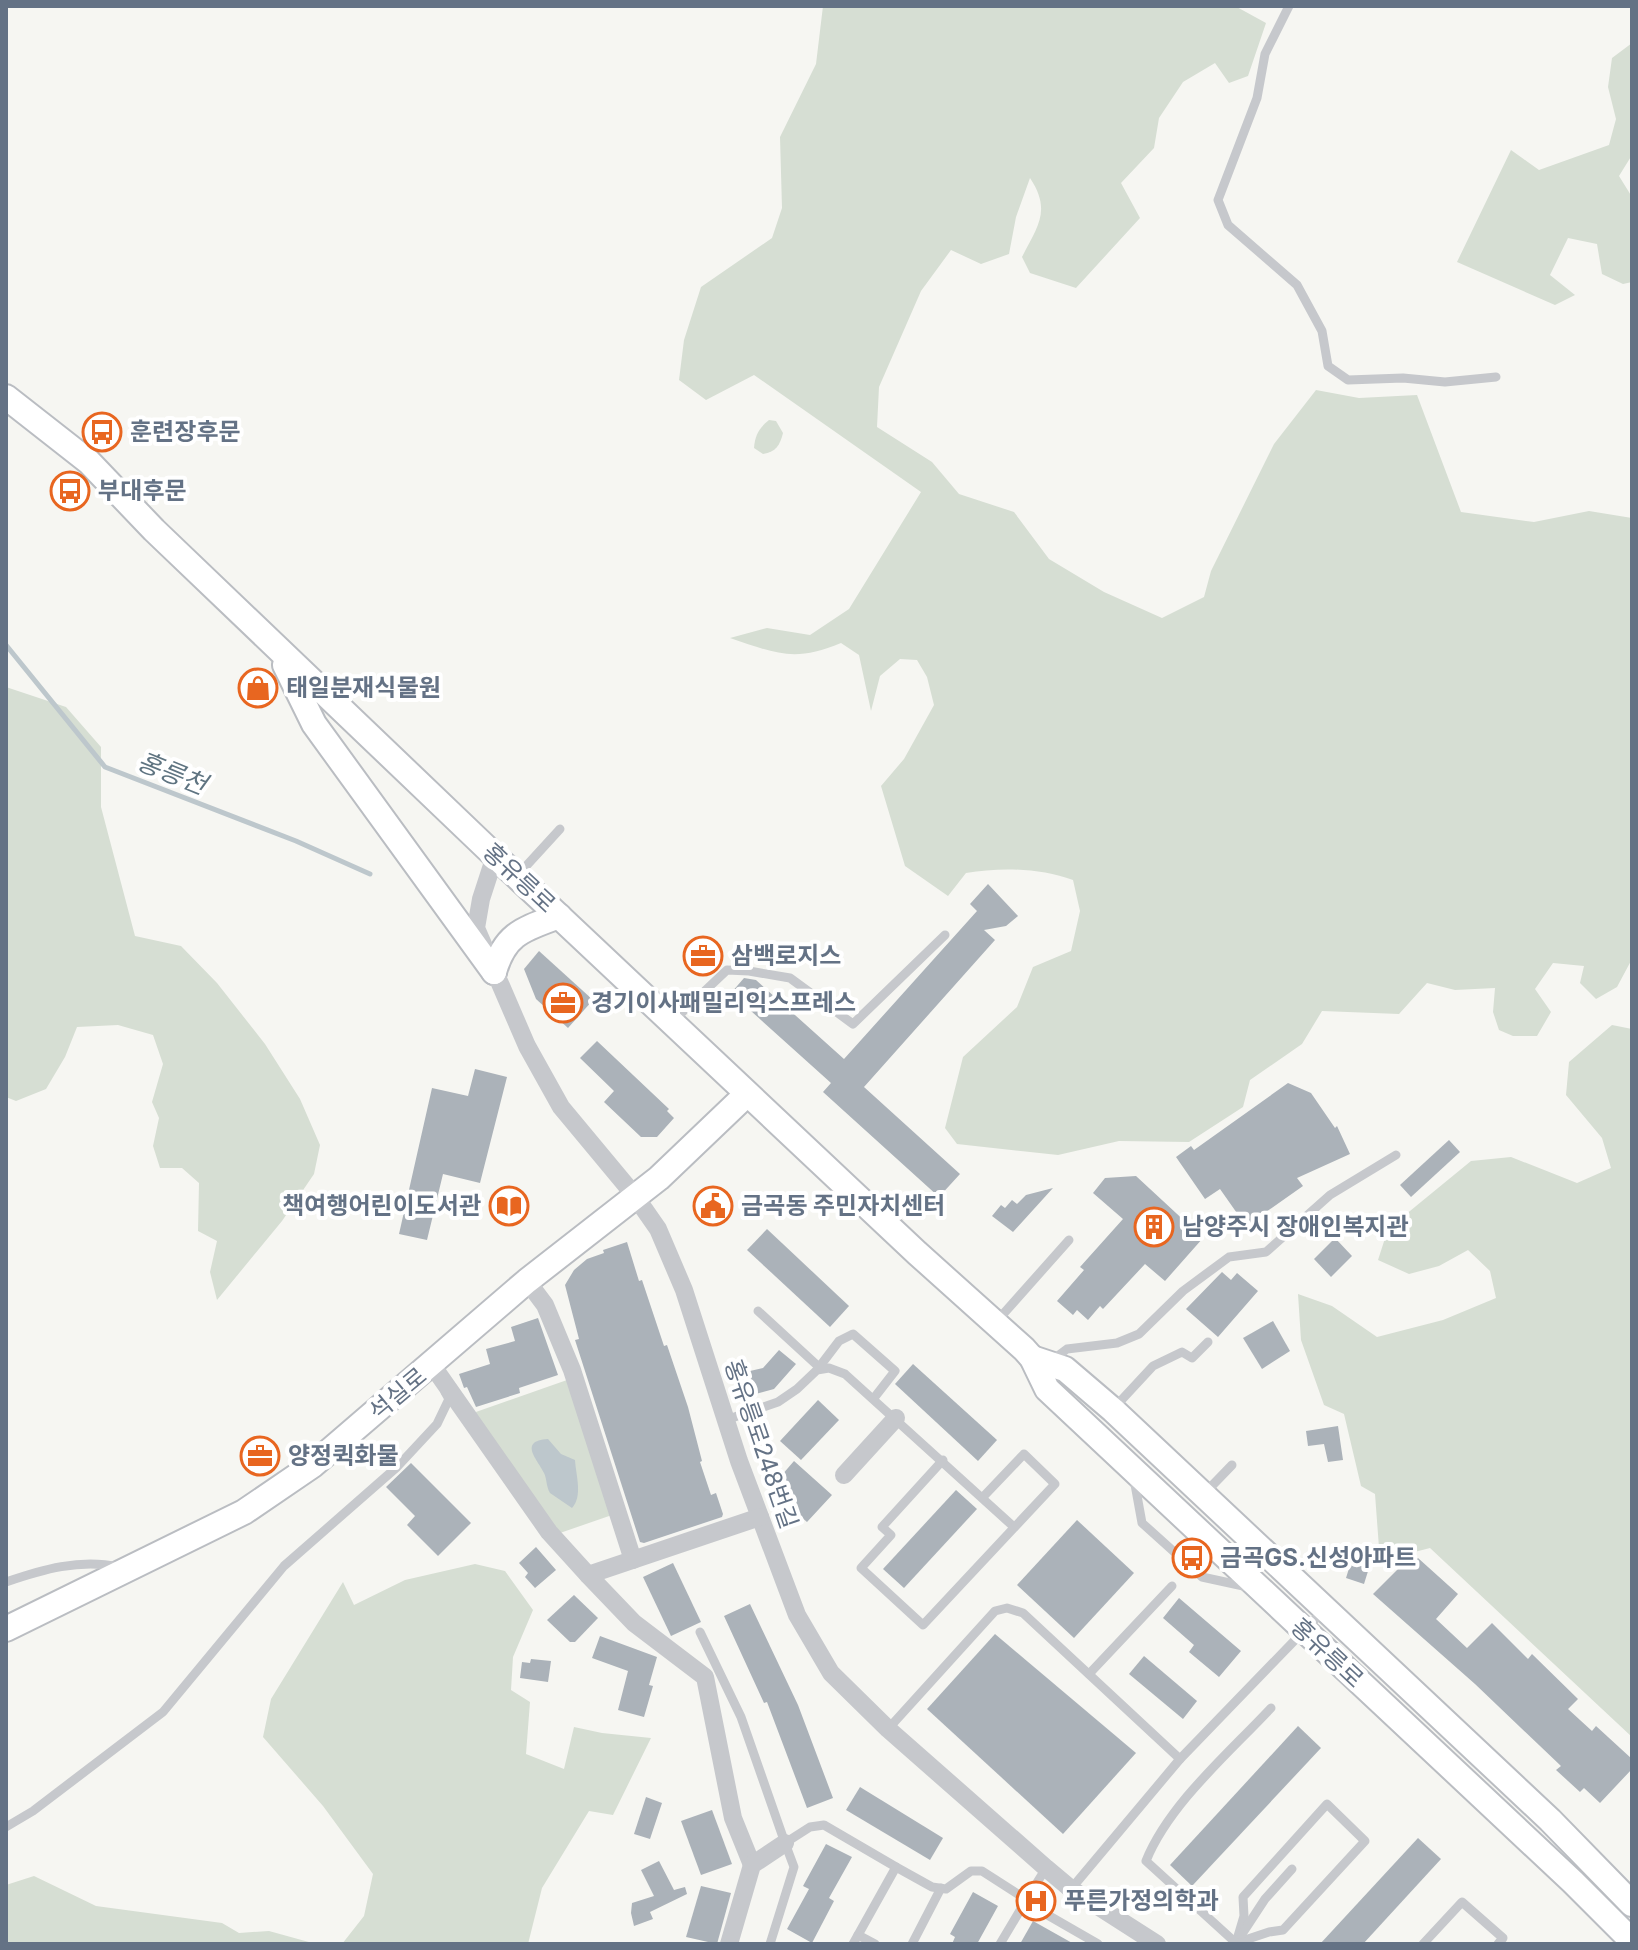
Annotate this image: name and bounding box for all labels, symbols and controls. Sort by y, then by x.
bus stop icon: 훈련장후문 [81,411,123,453]
place label: 훈련장후문 [130,417,240,446]
bus stop icon: 부대후문 [49,470,91,512]
place label: 부대후문 [98,476,186,505]
shop icon: 태일분재식물원 [237,667,279,709]
place label: 태일분재식물원 [286,673,441,702]
water label: 홍릉천 [133,745,214,802]
street label: 홍유릉로 [477,837,562,918]
office icon: 삼백로지스 [682,935,724,977]
place label: 삼백로지스 [731,941,841,970]
office icon: 경기이사패밀리익스프레스 [542,982,584,1024]
place label: 경기이사패밀리익스프레스 [591,988,856,1017]
library icon: 책여행어린이도서관 [488,1185,530,1227]
public building icon: 금곡동 주민자치센터 [692,1185,734,1227]
place label: 책여행어린이도서관 [282,1191,481,1220]
place label: 금곡동 주민자치센터 [741,1191,945,1220]
building icon: 남양주시 장애인복지관 [1133,1206,1175,1248]
place label: 남양주시 장애인복지관 [1182,1212,1408,1241]
street label: 홍유릉로248번길 [719,1355,804,1532]
street label: 석실로 [363,1361,432,1426]
office icon: 양정퀵화물 [239,1435,281,1477]
place label: 양정퀵화물 [288,1441,398,1470]
bus stop icon: 금곡GS.신성아파트 [1171,1537,1213,1579]
place label: 금곡GS.신성아파트 [1220,1543,1416,1572]
street label: 홍유릉로 [1285,1612,1370,1693]
hospital icon: 푸른가정의학과 [1015,1880,1057,1922]
place label: 푸른가정의학과 [1064,1886,1219,1915]

